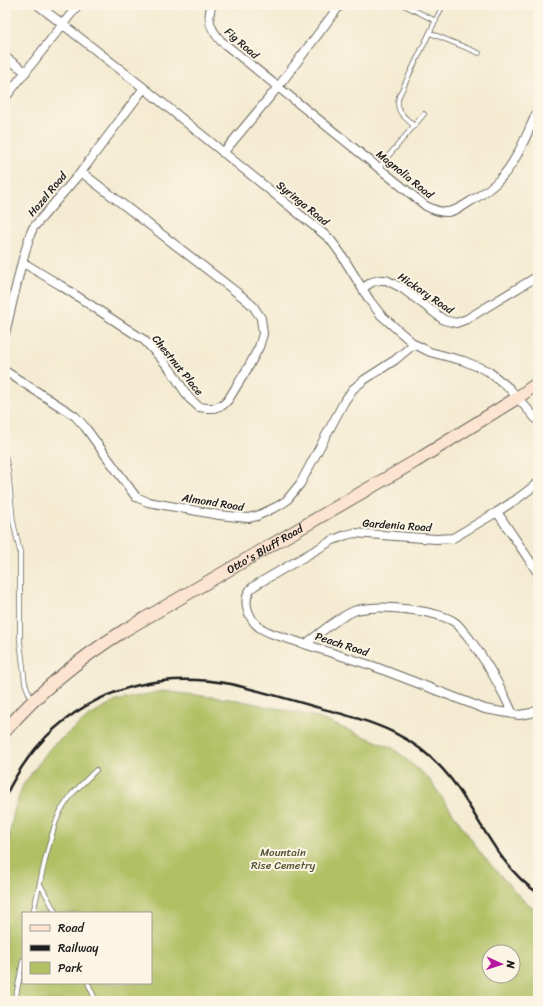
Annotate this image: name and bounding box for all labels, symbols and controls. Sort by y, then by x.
street label: Fig Road [220,23,264,65]
street label: Magnolia Road [372,145,439,204]
street label: Hazel Road [23,167,73,221]
street label: Syringa Road [272,176,334,232]
street label: Hickory Road [394,268,459,320]
street label: Chestnut Place [147,331,208,400]
street label: Almond Road [180,488,247,517]
street label: Gardenia Road [362,514,433,537]
street label: Otto's Bluff Road [223,519,308,579]
street label: Peach Road [313,627,372,662]
park label: Mountain Rise Cemetry [251,843,315,875]
legend [22,912,152,984]
text: Road [58,917,85,939]
text: Railway [58,937,99,959]
north arrow [481,944,521,984]
text: Park [58,957,83,979]
text: N [501,959,520,969]

